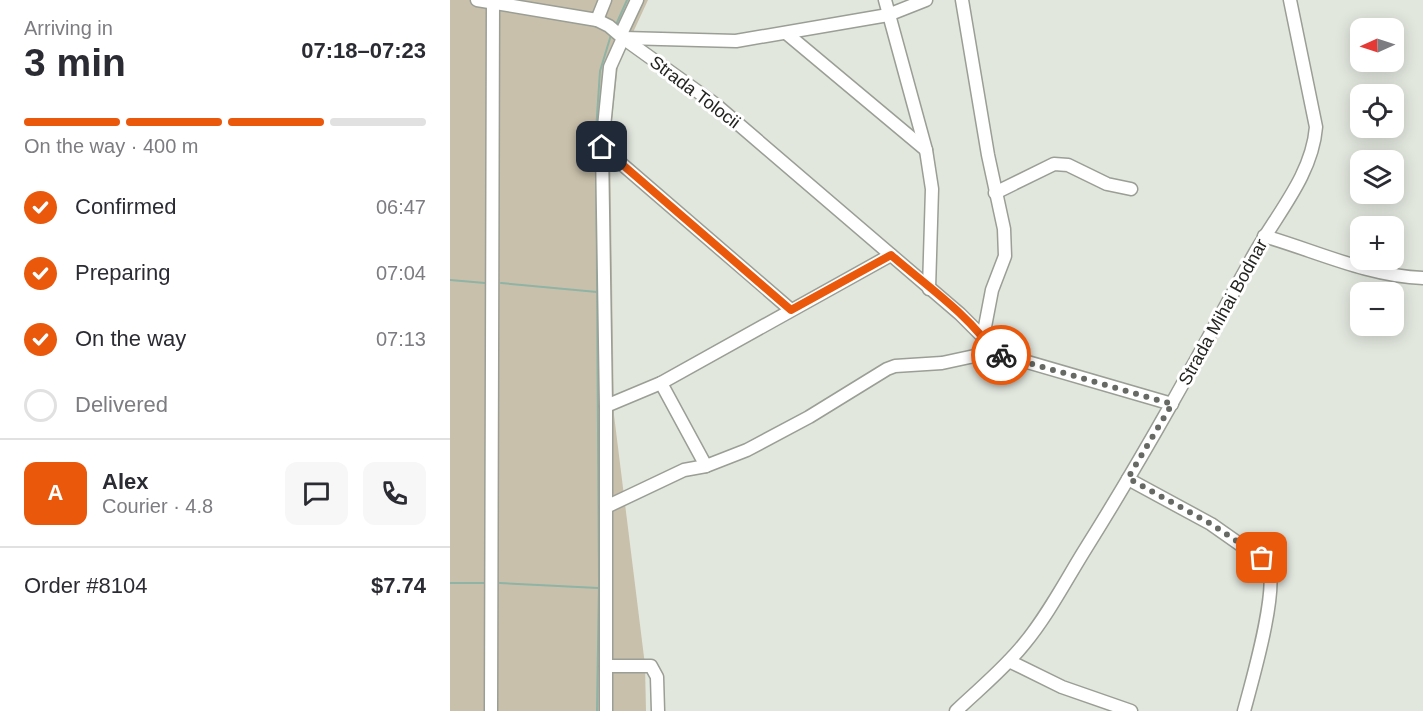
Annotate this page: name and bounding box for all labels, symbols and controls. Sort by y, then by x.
text: Arriving in [24,17,113,39]
north arrow [1350,18,1404,72]
map controls [1350,18,1404,336]
text: 07:18–07:23 [301,38,426,63]
text: 3 min [24,41,126,84]
street label: Strada Tolocii [646,52,744,132]
button: locate [1350,84,1404,138]
pin [576,121,627,172]
icon: home [585,130,618,163]
text: On the way · 400 m [24,135,199,157]
button: layers [1350,150,1404,204]
icon: check [24,191,57,224]
text: Confirmed [75,194,176,219]
text: 06:47 [376,196,426,218]
button: + [1350,216,1404,270]
street label: Strada Mihai Bodnar [1174,235,1272,389]
icon: check [24,257,57,290]
text: Preparing [75,260,170,285]
text: 07:04 [376,262,426,284]
button: − [1350,282,1404,336]
icon: check [24,323,57,356]
courier [971,325,1031,385]
text: On the way [75,326,186,351]
text: 07:13 [376,328,426,350]
icon: bike [985,339,1018,372]
text: Delivered [75,392,168,417]
button: chat [285,462,348,525]
button: phone [363,462,426,525]
text: Alex [102,469,148,494]
text: A [48,480,63,505]
text: Courier · 4.8 [102,495,213,517]
pin [1236,532,1287,583]
icon: bag [1245,541,1278,574]
text: Order #8104 [24,573,148,598]
text: $7.74 [371,573,426,598]

